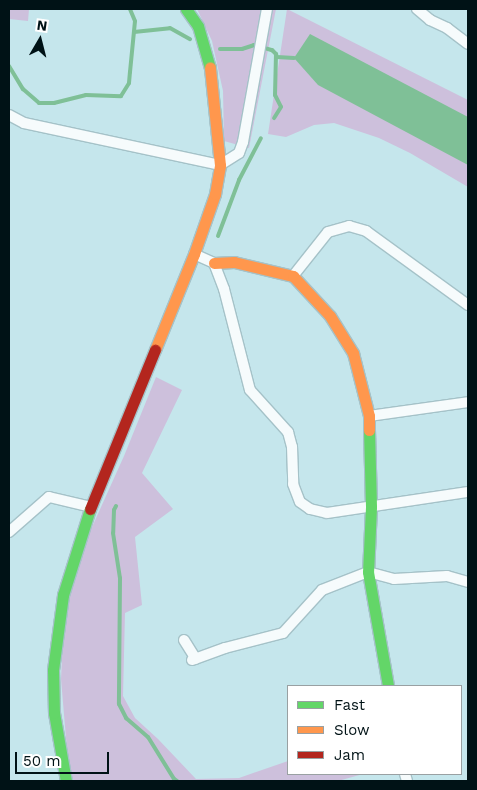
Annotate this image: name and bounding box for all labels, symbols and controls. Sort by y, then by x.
north arrow [15,15,65,65]
text: N [36,17,48,34]
legend [287,685,462,775]
text: Fast [334,696,365,714]
text: Slow [334,721,370,739]
scale bar [18,742,111,774]
text: Jam [334,746,365,764]
text: 50 m [23,752,60,770]

